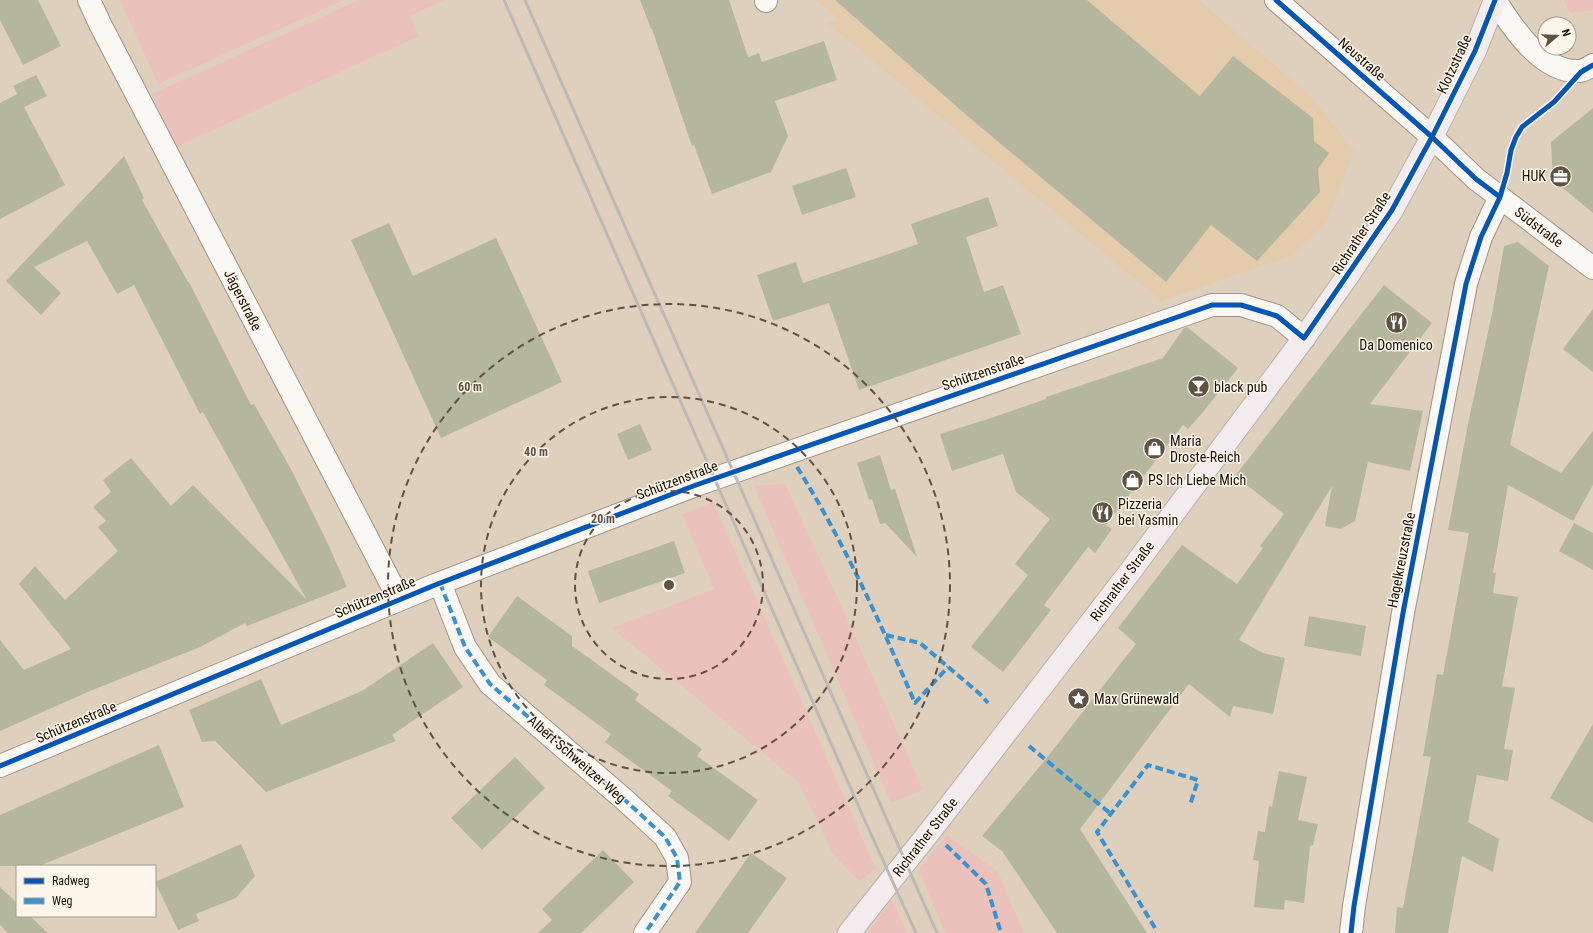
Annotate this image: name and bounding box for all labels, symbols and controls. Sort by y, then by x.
north arrow [1537,16,1577,56]
text: N [1559,28,1573,38]
street label: Klotzstraße [1433,32,1475,96]
street label: Neustraße [1335,34,1389,84]
office icon: HUK [1548,163,1574,189]
place label: HUK [1522,168,1546,184]
street label: Richrather Straße [1328,188,1394,277]
street label: Südstraße [1512,204,1567,251]
street label: Jägerstraße [221,267,265,334]
restaurant icon: Da Domenico [1383,310,1409,336]
place label: Da Domenico [1359,337,1433,353]
street label: Schützenstraße [940,350,1027,394]
bar icon: black pub [1186,374,1212,400]
place label: black pub [1214,379,1267,395]
text: 60 m [458,380,482,394]
place label: Maria Droste-Reich [1170,433,1240,465]
shop icon: Maria Droste-Reich [1142,436,1168,462]
text: 40 m [524,445,548,459]
street label: Schützenstraße [634,457,720,503]
shop icon: PS Ich Liebe Mich [1119,467,1145,493]
place label: PS Ich Liebe Mich [1148,472,1246,488]
place label: Pizzeria bei Yasmin [1118,496,1178,528]
restaurant icon: Pizzeria bei Yasmin [1089,499,1115,525]
street label: Hagelkreuzstraße [1384,510,1418,609]
text: 20 m [591,512,615,526]
street label: Richrather Straße [1087,538,1157,624]
street label: Schützenstraße [332,573,418,621]
centre of rings [662,578,676,592]
place icon: Max Grünewald [1066,686,1092,712]
place label: Max Grünewald [1094,691,1179,707]
street label: Schützenstraße [33,698,119,746]
street label: Albert-Schweitzer-Weg [525,712,629,806]
street label: Richrather Straße [889,794,961,880]
legend [16,865,156,917]
text: Radweg [52,874,89,888]
text: Weg [52,894,73,908]

